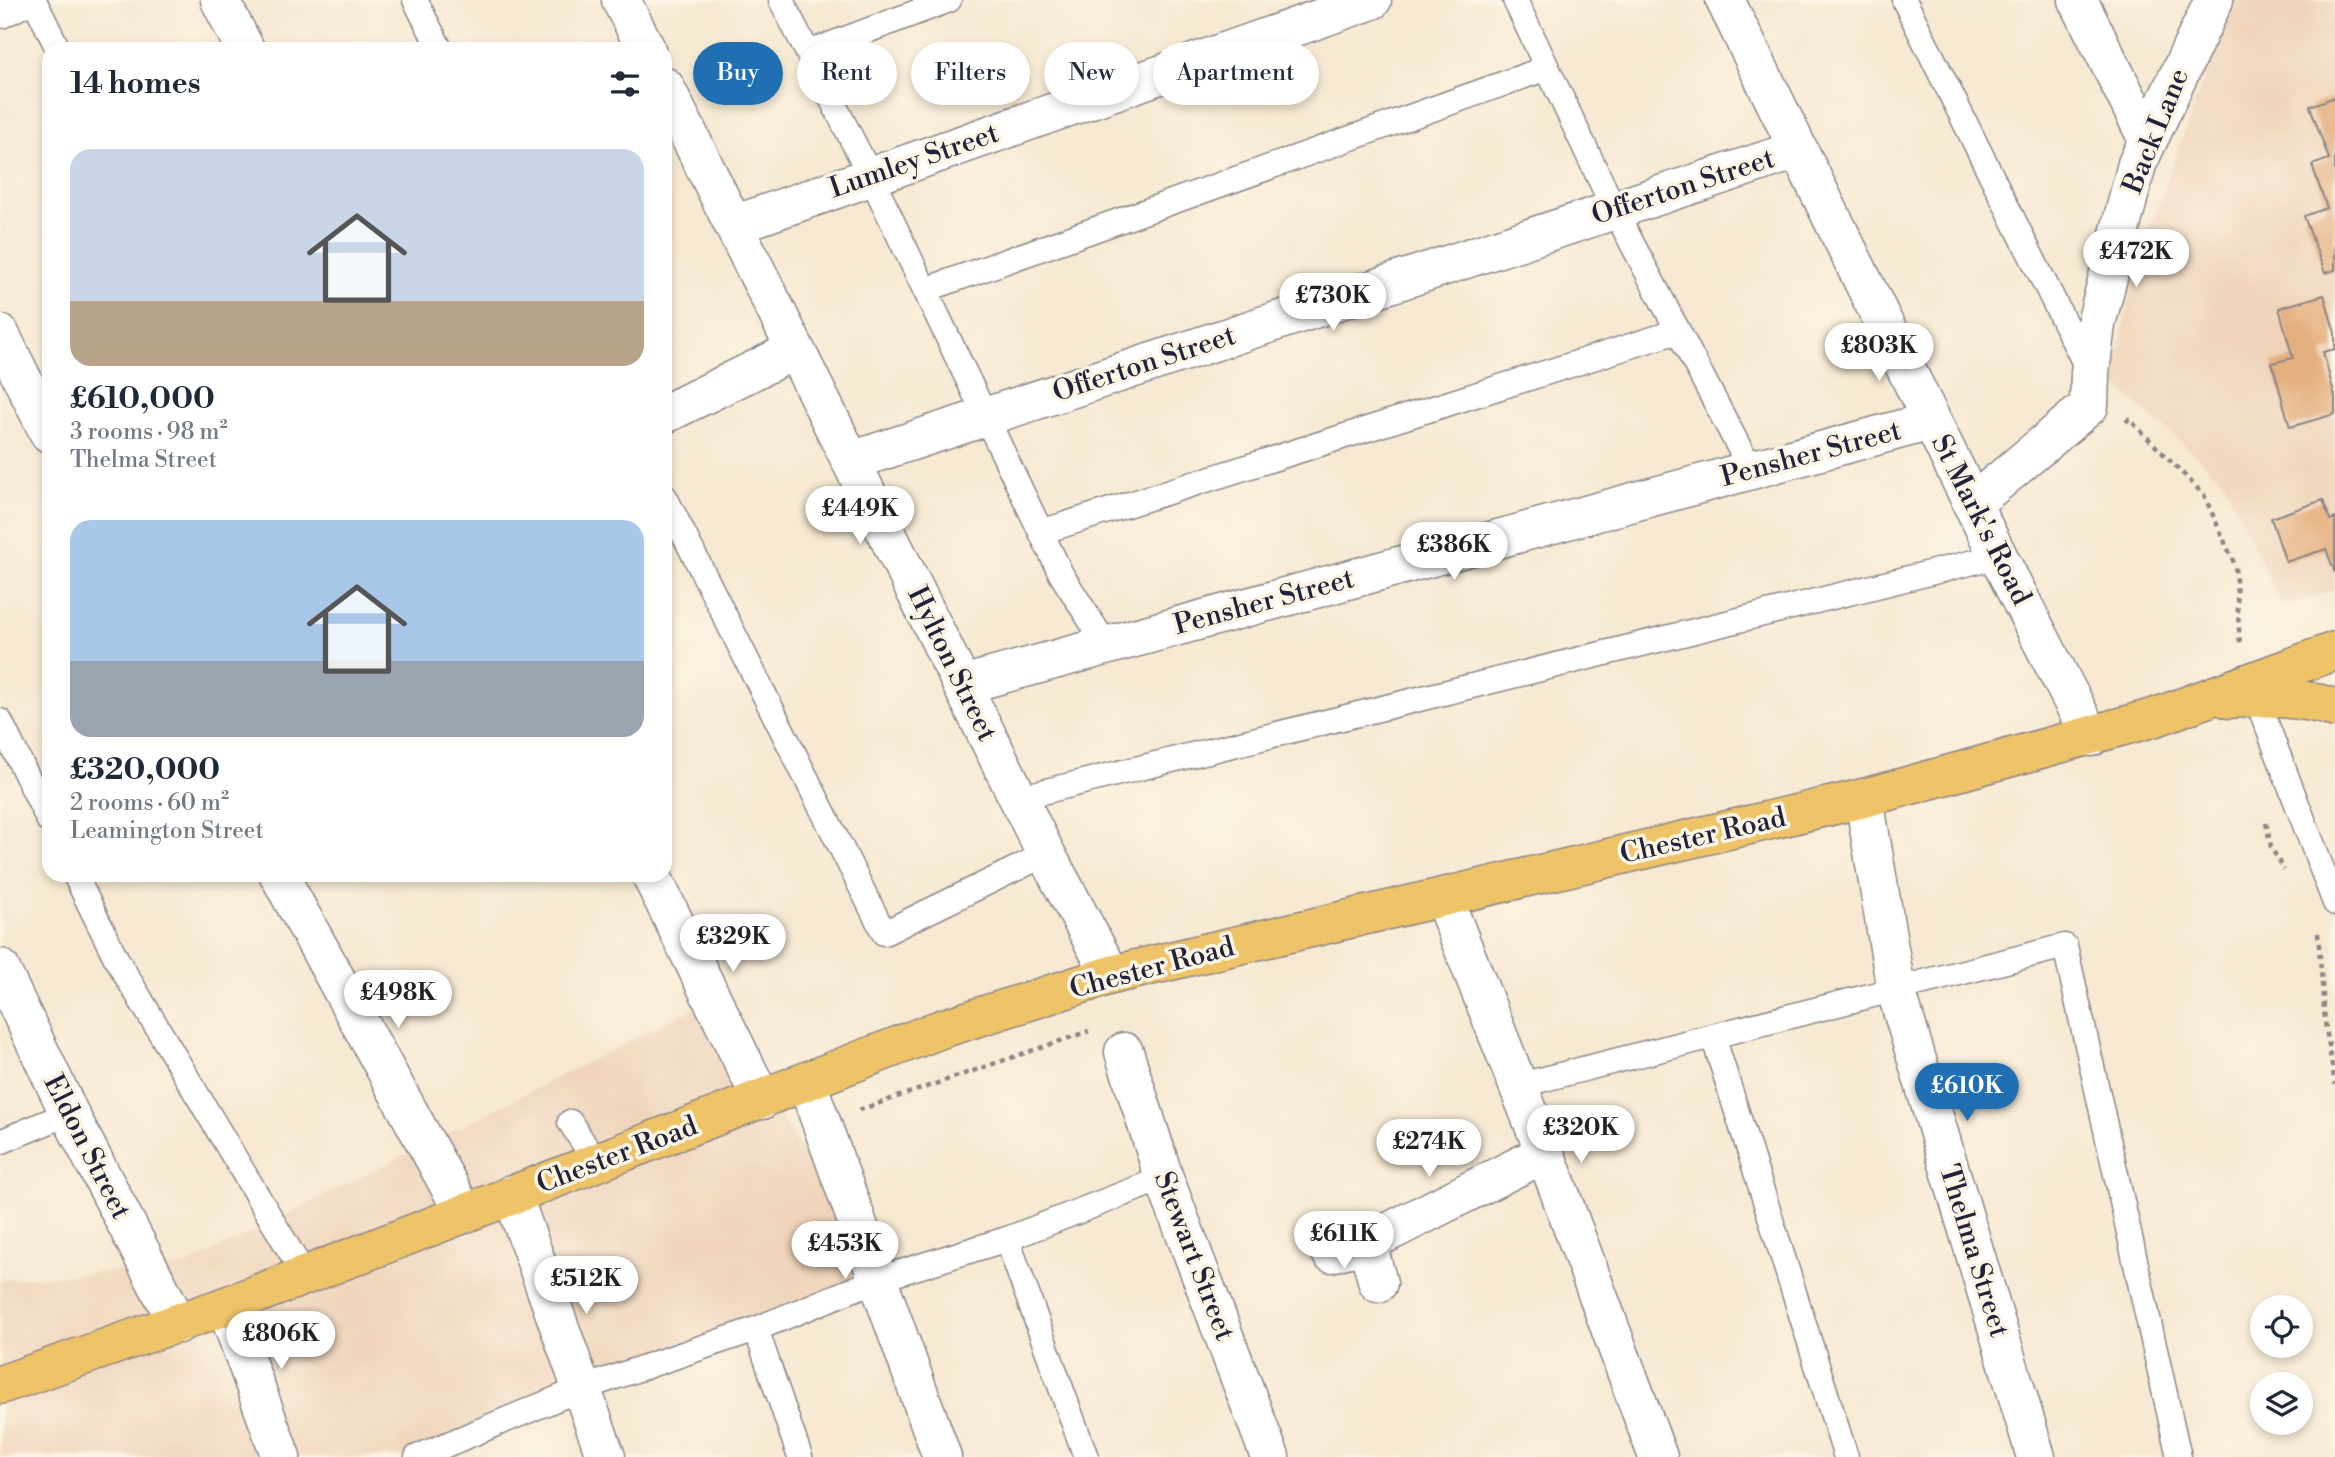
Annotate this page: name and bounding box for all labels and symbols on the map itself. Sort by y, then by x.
street label: Back Lane [2115,63,2197,200]
street label: Lumley Street [825,116,1003,206]
street label: Offerton Street [1587,141,1779,233]
pin: £472K [2087,230,2185,289]
pin: £730K [1284,274,1382,333]
street label: Offerton Street [1048,318,1240,410]
pin: £803K [1830,324,1928,383]
street label: Pensher Street [1717,413,1905,495]
street label: St Mark's Road [1923,429,2039,611]
pin: £449K [811,486,909,546]
pin: £386K [1405,522,1503,582]
street label: Pensher Street [1170,561,1358,643]
street label: Hylton Street [899,581,1005,747]
street label: Chester Road [1617,800,1789,872]
pin: £329K [684,914,782,974]
street label: Chester Road [1066,929,1238,1007]
pin: £498K [349,970,447,1030]
pin: £610K [1918,1064,2016,1123]
street label: Eldon Street [36,1069,138,1225]
pin: £320K [1532,1106,1630,1165]
street label: Chester Road [532,1108,702,1202]
pin: £274K [1380,1120,1478,1179]
street label: Thelma Street [1931,1160,2017,1342]
street label: Stewart Street [1146,1167,1242,1345]
pin: £611K [1295,1212,1393,1271]
pin: £453K [796,1222,894,1281]
pin: £512K [537,1256,635,1316]
pin: £806K [232,1312,330,1371]

